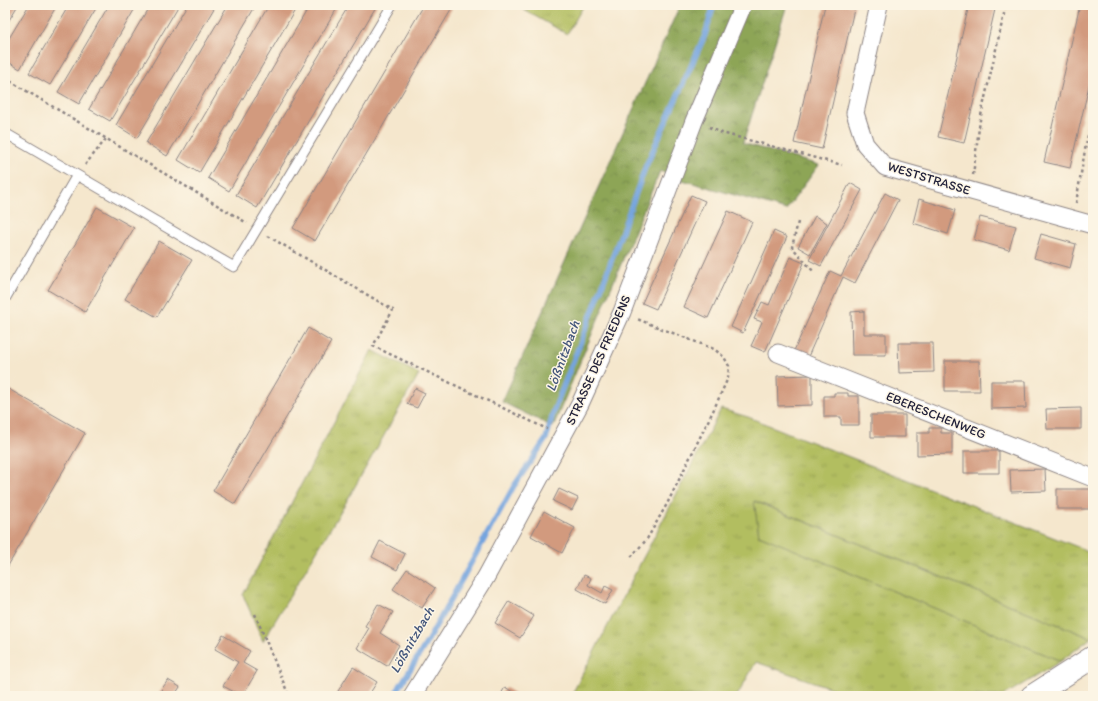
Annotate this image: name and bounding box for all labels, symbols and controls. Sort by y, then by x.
street label: WESTSTRASSE [886,158,972,198]
street label: STRASSE DES FRIEDENS [563,293,633,427]
water label: Lößnitzbach [542,318,584,394]
street label: EBERESCHENWEG [884,388,988,442]
water label: Lößnitzbach [386,603,438,676]

